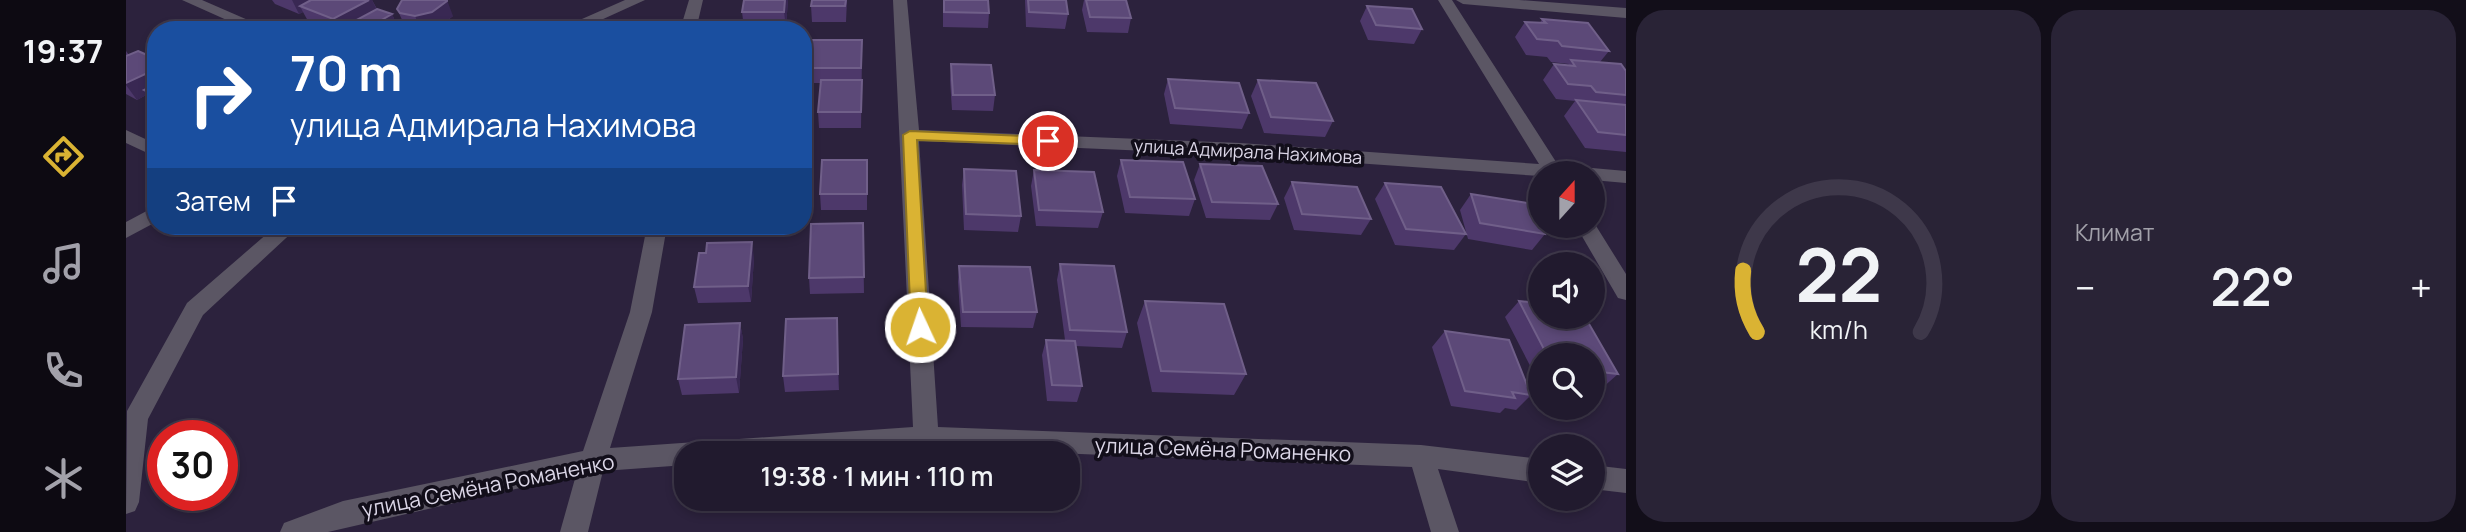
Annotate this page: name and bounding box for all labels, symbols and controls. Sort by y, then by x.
text: 19:37 [23,29,103,73]
text: 70 m [290,39,402,106]
icon: right [175,49,266,140]
text: улица Адмирала Нахимова [290,103,697,147]
pin [1018,111,1078,171]
icon: arrive [1029,122,1067,160]
icon: directions [39,132,88,181]
street label: улица Адмирала Нахимова [1133,133,1363,169]
north arrow [1528,161,1605,238]
map controls [1528,161,1605,511]
icon: arrive [265,182,303,220]
text: Затем [175,183,251,219]
text: Климат [2075,216,2154,248]
text: 22 [1795,224,1882,324]
icon: music [39,239,88,288]
text: 22° [2211,251,2295,322]
button: sound [1528,252,1605,329]
text: − [2075,261,2096,313]
text: + [2410,261,2432,313]
position arrow [883,290,957,364]
text: km/h [1809,312,1868,347]
button: search [1528,343,1605,420]
icon: phone [39,346,88,395]
speed limit sign: 30 [147,420,238,511]
street label: улица Семёна Романенко [1094,431,1352,467]
button: layers [1528,434,1605,511]
street label: улица Семёна Романенко [359,447,617,523]
icon: climate [39,454,88,503]
text: 19:38 · 1 мин · 110 m [760,458,994,494]

